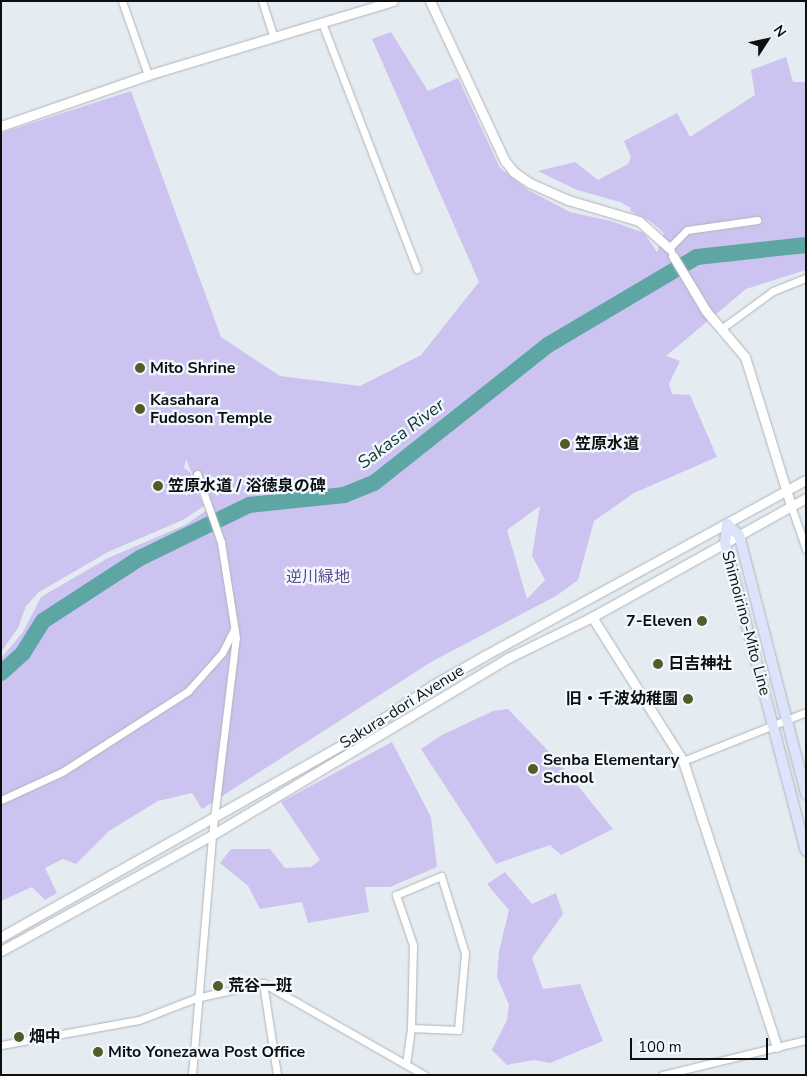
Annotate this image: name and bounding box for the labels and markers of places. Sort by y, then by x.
place label: Mito Shrine [150,358,235,378]
marker: Mito Shrine [134,362,146,374]
place label: Kasahara Fudoson Temple [150,390,272,428]
marker: Kasahara Fudoson Temple [134,403,146,415]
place label: 笠原水道 [575,434,639,454]
marker: 笠原水道 [559,438,571,450]
place label: 笠原水道 / 浴徳泉の碑 [168,476,326,496]
marker: 笠原水道 / 浴徳泉の碑 [152,480,164,492]
place label: 7-Eleven [626,611,692,631]
marker: 7-Eleven [696,615,708,627]
place label: 日吉神社 [668,654,732,674]
marker: 日吉神社 [652,658,664,670]
place label: 旧・千波幼稚園 [566,689,678,709]
marker: 旧・千波幼稚園 [682,693,694,705]
place label: Senba Elementary School [543,750,679,788]
marker: Senba Elementary School [527,763,539,775]
place label: 荒谷一班 [228,976,292,996]
marker: 荒谷一班 [212,980,224,992]
place label: 畑中 [29,1027,61,1047]
marker: 畑中 [13,1031,25,1043]
place label: Mito Yonezawa Post Office [108,1042,305,1062]
marker: Mito Yonezawa Post Office [92,1046,104,1058]

